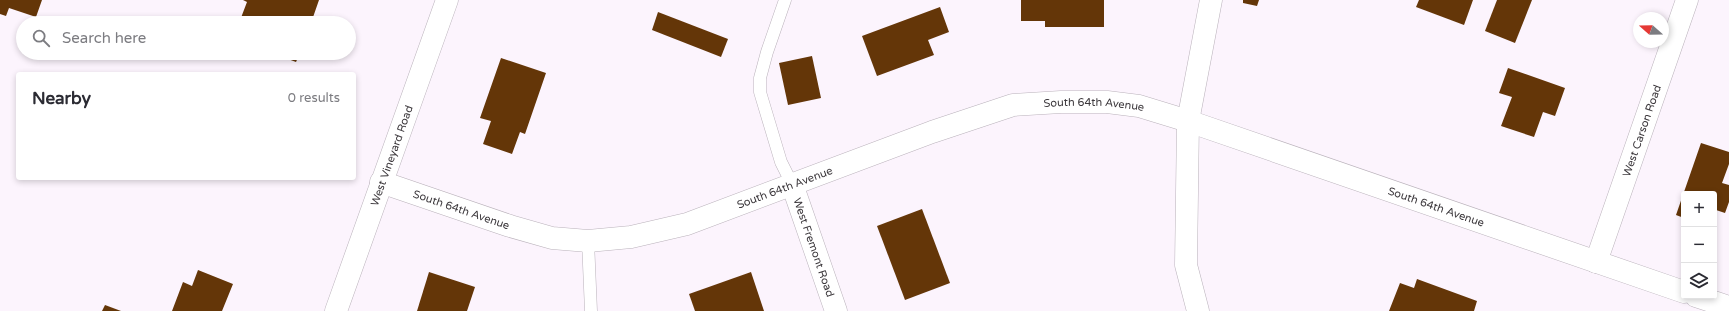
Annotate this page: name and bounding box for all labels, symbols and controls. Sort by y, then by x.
north arrow [1633,12,1669,48]
search box [16,16,356,60]
icon: search [30,27,52,49]
text: Search here [62,29,146,47]
street label: West Carson Road [1620,83,1664,178]
text: Nearby [32,88,91,109]
text: 0 results [288,90,340,106]
street label: South 64th Avenue [1043,95,1146,114]
street label: West Vineyard Road [368,103,415,208]
street label: South 64th Avenue [735,164,834,211]
street label: South 64th Avenue [1386,184,1486,229]
street label: South 64th Avenue [412,187,511,232]
map controls [1681,191,1717,299]
button: + [1681,191,1717,227]
street label: West Fremont Road [791,196,837,299]
button: − [1681,227,1717,263]
button: layers [1681,263,1717,299]

